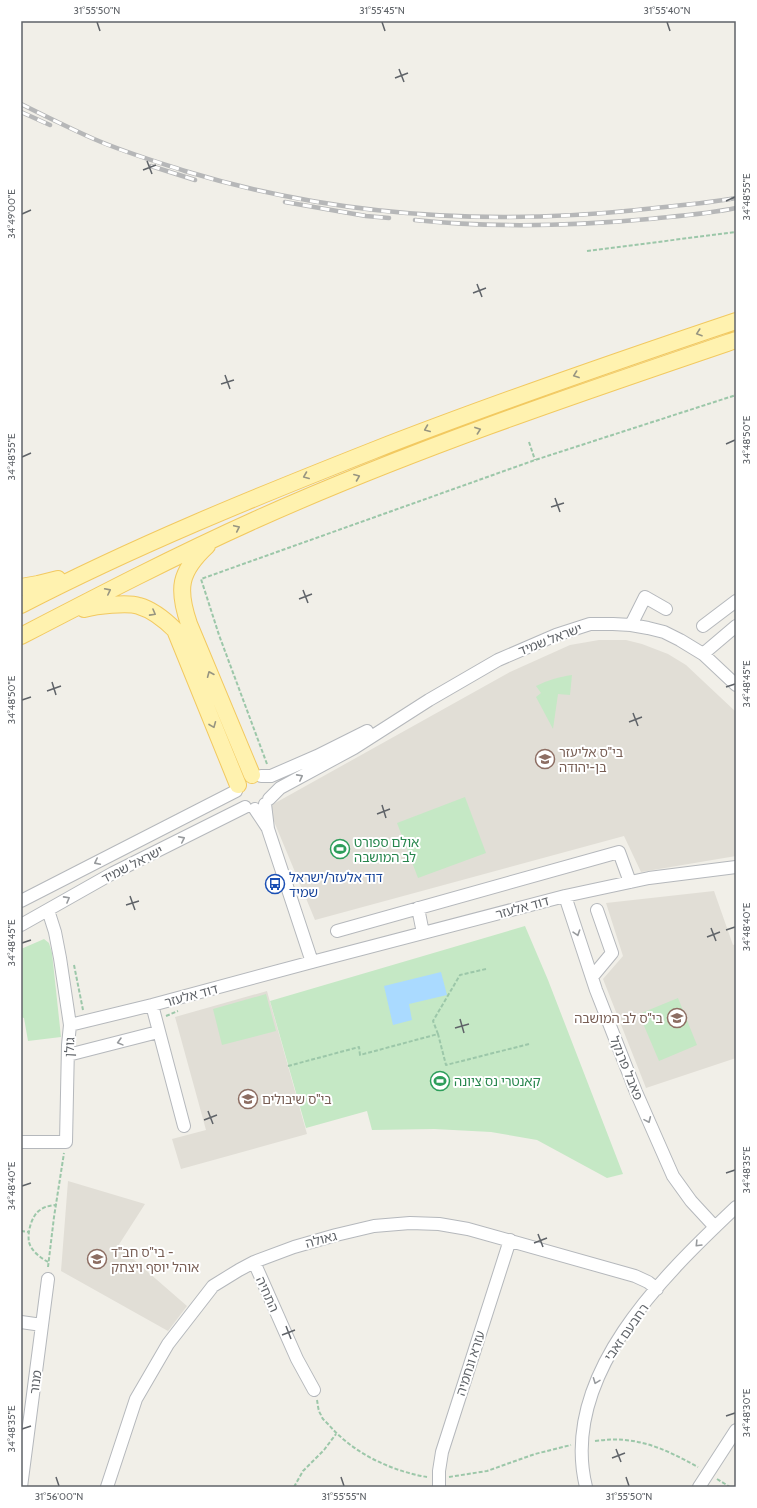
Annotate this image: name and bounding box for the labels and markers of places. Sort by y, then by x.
place label: בי"ס אליעזר בן-יהודה [559,744,623,775]
school or university icon: בי"ס אליעזר בן-יהודה [534,748,556,770]
place label: אולם ספורט לב המושבה [354,834,419,865]
sports icon: אולם ספורט לב המושבה [329,838,351,860]
place label: דוד אלעזר/ישראל שמיד [289,869,383,900]
bus stop icon: דוד אלעזר/ישראל שמיד [264,873,286,895]
school or university icon: בי"ס לב המושבה [666,1007,688,1029]
place label: בי"ס לב המושבה [574,1010,663,1026]
sports icon: קאנטרי נס ציונה [429,1070,451,1092]
place label: קאנטרי נס ציונה [454,1073,541,1089]
school or university icon: בי"ס שיבולים [237,1088,259,1110]
place label: בי"ס שיבולים [262,1091,332,1107]
place label: בי"ס חב"ד - אוהל יוסף ויצחק [111,1244,199,1275]
school or university icon: בי"ס חב"ד - אוהל יוסף ויצחק [86,1248,108,1270]

